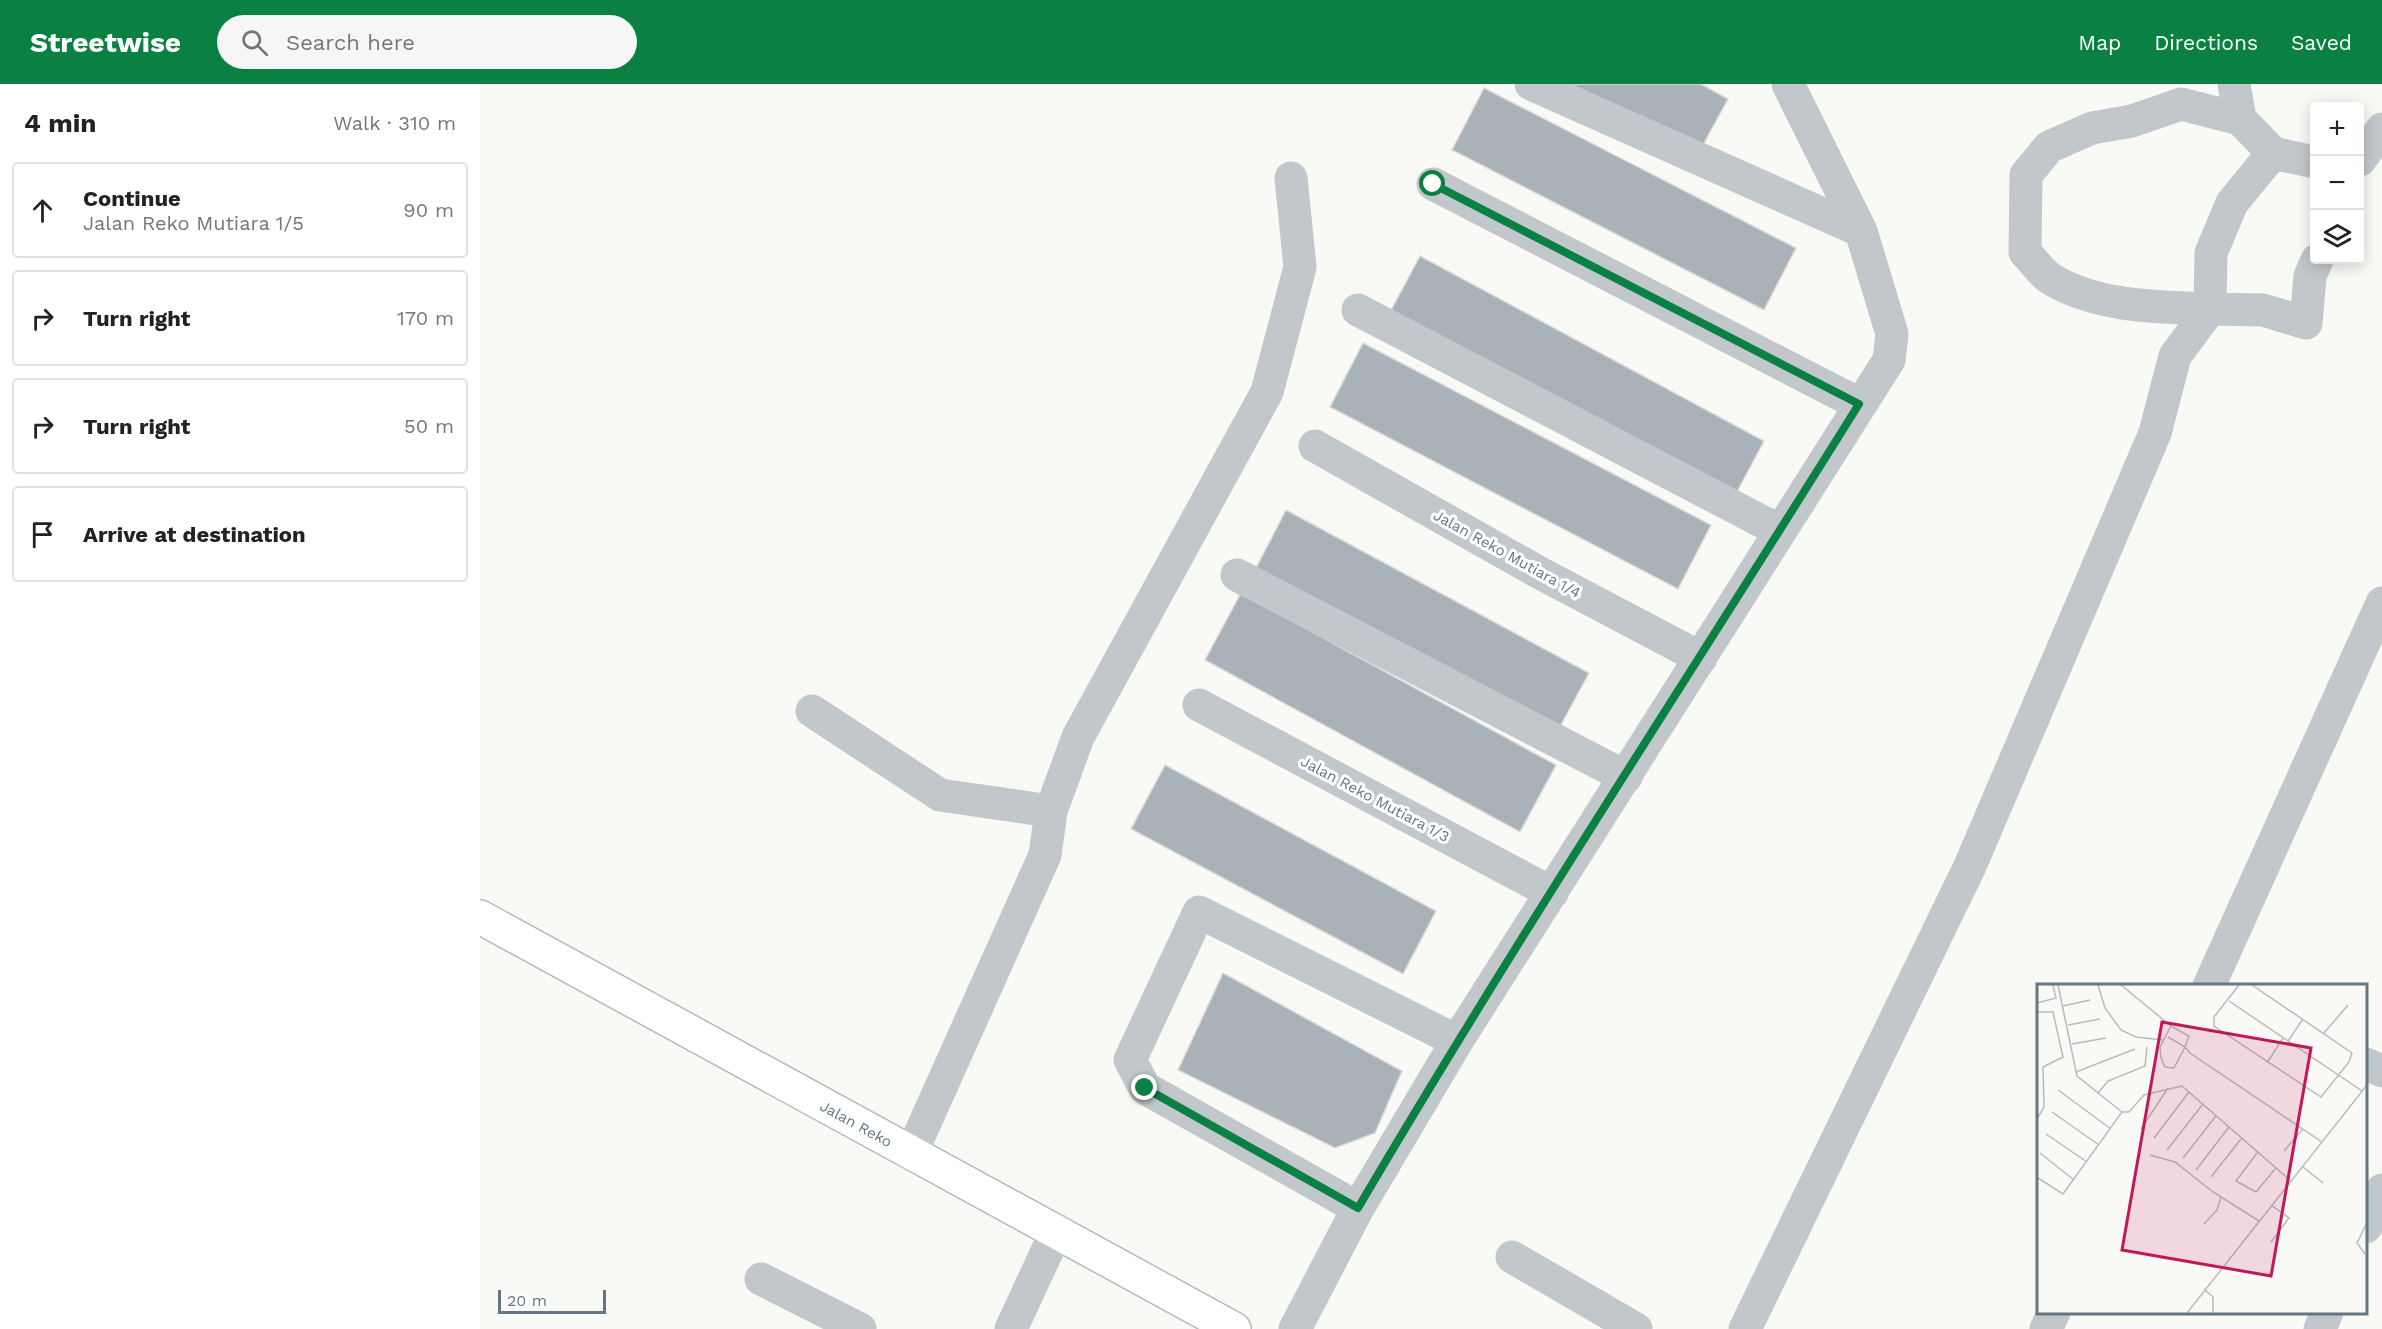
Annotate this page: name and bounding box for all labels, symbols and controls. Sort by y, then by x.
search box [217,15,637,69]
text: Streetwise [30,26,181,59]
icon: search [238,26,271,59]
text: Search here [286,30,415,55]
text: Map [2078,30,2121,55]
text: Directions [2154,30,2258,55]
text: Saved [2291,30,2352,55]
map controls [2310,102,2364,264]
button: + [2310,102,2364,156]
text: 4 min [24,108,96,138]
text: Walk · 310 m [333,111,456,135]
button: − [2310,156,2364,210]
route start [1419,170,1445,196]
text: Continue [83,186,181,211]
icon: ahead [26,194,59,227]
text: 90 m [403,198,454,222]
button: layers [2310,210,2364,264]
text: Jalan Reko Mutiara 1/5 [83,211,304,235]
icon: right [26,302,59,335]
text: Turn right [83,306,190,331]
text: 170 m [397,306,454,330]
icon: right [26,410,59,443]
text: Turn right [83,414,190,439]
text: 50 m [404,414,454,438]
street label: Jalan Reko Mutiara 1/4 [1430,506,1584,602]
icon: arrive [26,518,59,551]
text: Arrive at destination [83,522,306,547]
street label: Jalan Reko Mutiara 1/3 [1298,752,1452,846]
inset map [2037,984,2367,1314]
route end [1131,1074,1157,1100]
street label: Jalan Reko [817,1097,895,1151]
scale bar [498,1287,606,1314]
text: 20 m [507,1291,547,1310]

